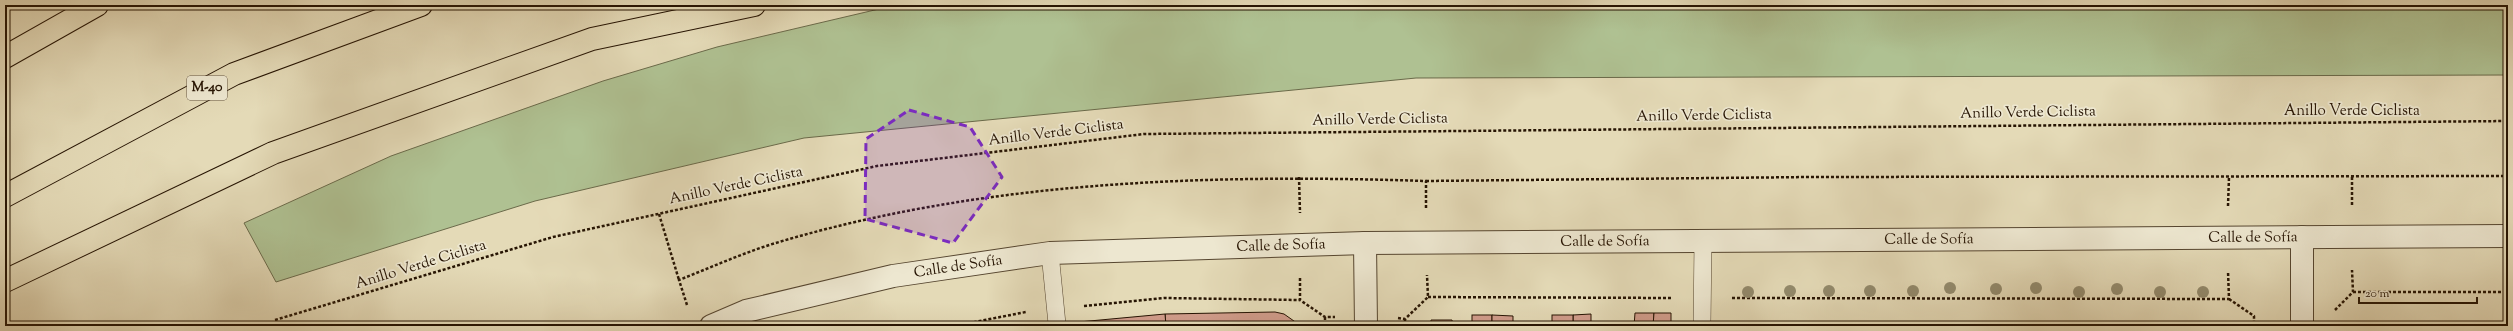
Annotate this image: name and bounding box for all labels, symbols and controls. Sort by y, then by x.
road number: M-40 [187,76,227,100]
street label: Anillo Verde Ciclista [1960,101,2096,125]
street label: Anillo Verde Ciclista [2284,101,2420,122]
street label: Anillo Verde Ciclista [1636,104,1772,128]
street label: Anillo Verde Ciclista [1312,108,1448,132]
street label: Anillo Verde Ciclista [987,114,1125,152]
street label: Anillo Verde Ciclista [667,162,805,210]
street label: Calle de Sofía [2208,227,2298,248]
street label: Calle de Sofía [1884,229,1974,250]
street label: Calle de Sofía [1560,231,1650,252]
street label: Calle de Sofía [1236,234,1326,258]
street label: Anillo Verde Ciclista [353,235,489,295]
street label: Calle de Sofía [912,250,1004,283]
scale bar [2359,279,2477,305]
text: 20 m [2365,285,2390,303]

